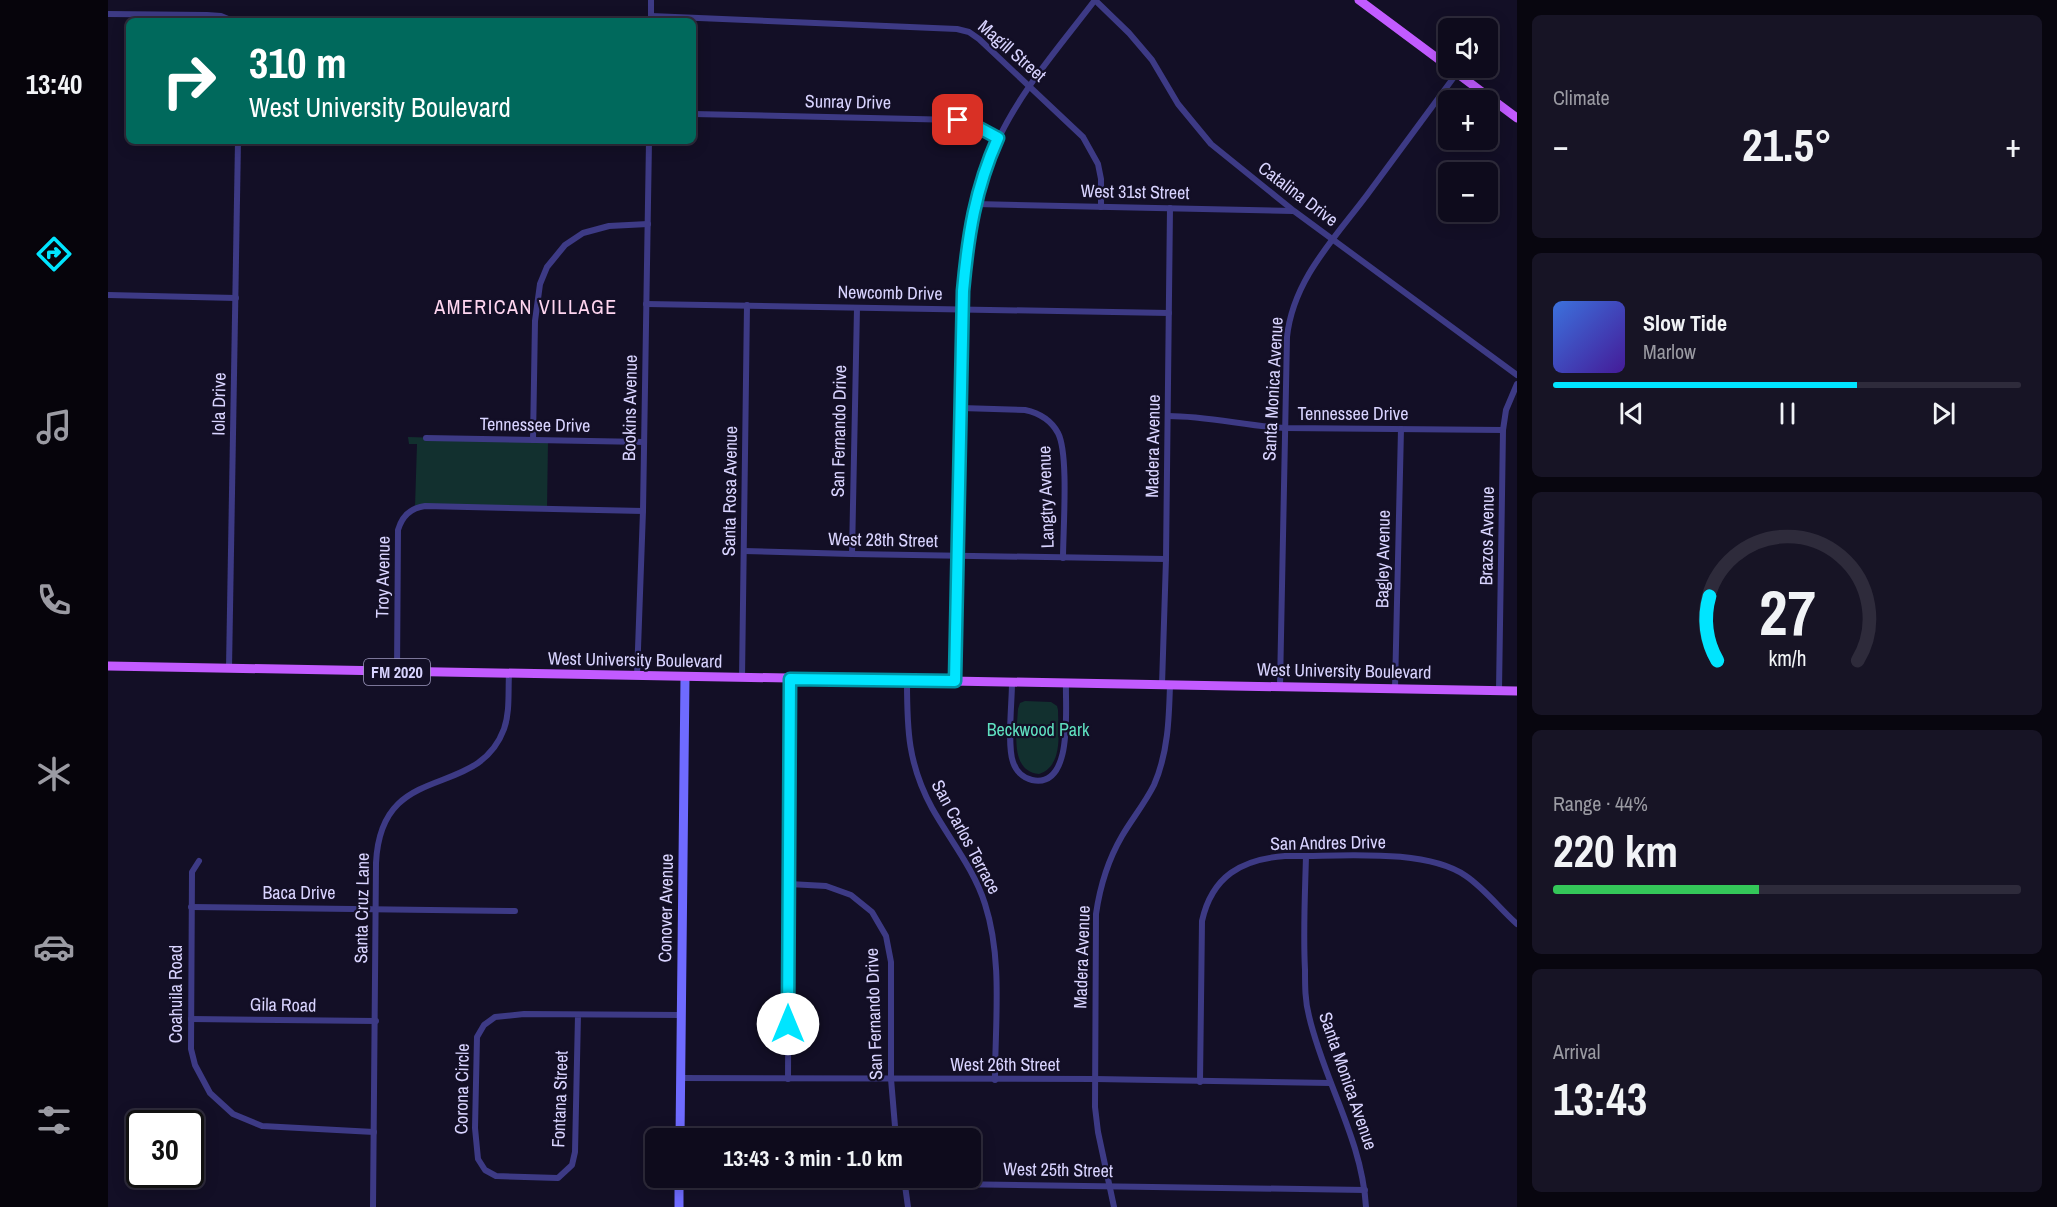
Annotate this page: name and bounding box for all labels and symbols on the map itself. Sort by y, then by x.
street label: Magill Street [973,14,1052,87]
street label: Sunray Drive [805,88,891,115]
pin [932,94,983,145]
street label: Catalina Drive [1253,155,1343,232]
street label: West 31st Street [1080,178,1190,205]
street label: Newcomb Drive [837,279,943,306]
district label: AMERICAN VILLAGE [433,293,618,320]
street label: Santa Monica Avenue [1256,316,1289,462]
street label: Bookins Avenue [616,355,643,461]
street label: San Fernando Drive [825,365,852,497]
street label: Iola Drive [205,372,232,436]
street label: Madera Avenue [1139,394,1166,498]
street label: Tennessee Drive [1298,401,1408,426]
street label: Tennessee Drive [479,411,591,438]
street label: Santa Rosa Avenue [716,426,743,556]
street label: Langtry Avenue [1031,445,1060,549]
street label: Brazos Avenue [1473,486,1500,586]
street label: Bagley Avenue [1369,510,1396,608]
street label: West 28th Street [828,526,938,553]
street label: Troy Avenue [369,536,396,618]
street label: West University Boulevard [548,645,722,674]
street label: West University Boulevard [1257,656,1431,685]
road number: FM 2020 [364,659,430,685]
park label: Beckwood Park [987,717,1090,742]
street label: San Carlos Terrace [926,775,1007,898]
street label: San Andres Drive [1270,829,1386,856]
street label: Santa Cruz Lane [348,852,375,964]
street label: Conover Avenue [652,853,679,963]
street label: Baca Drive [262,880,336,905]
street label: Madera Avenue [1067,905,1096,1009]
street label: Coahuila Road [163,945,188,1043]
street label: San Fernando Drive [859,948,888,1081]
street label: Gila Road [250,991,316,1018]
position arrow [756,992,820,1056]
street label: Santa Monica Avenue [1313,1009,1384,1153]
street label: Corona Circle [448,1043,475,1135]
street label: Fontana Street [545,1050,574,1148]
street label: West 26th Street [950,1052,1060,1077]
speed limit sign: 30 [126,1110,204,1188]
street label: West 25th Street [1003,1156,1113,1183]

